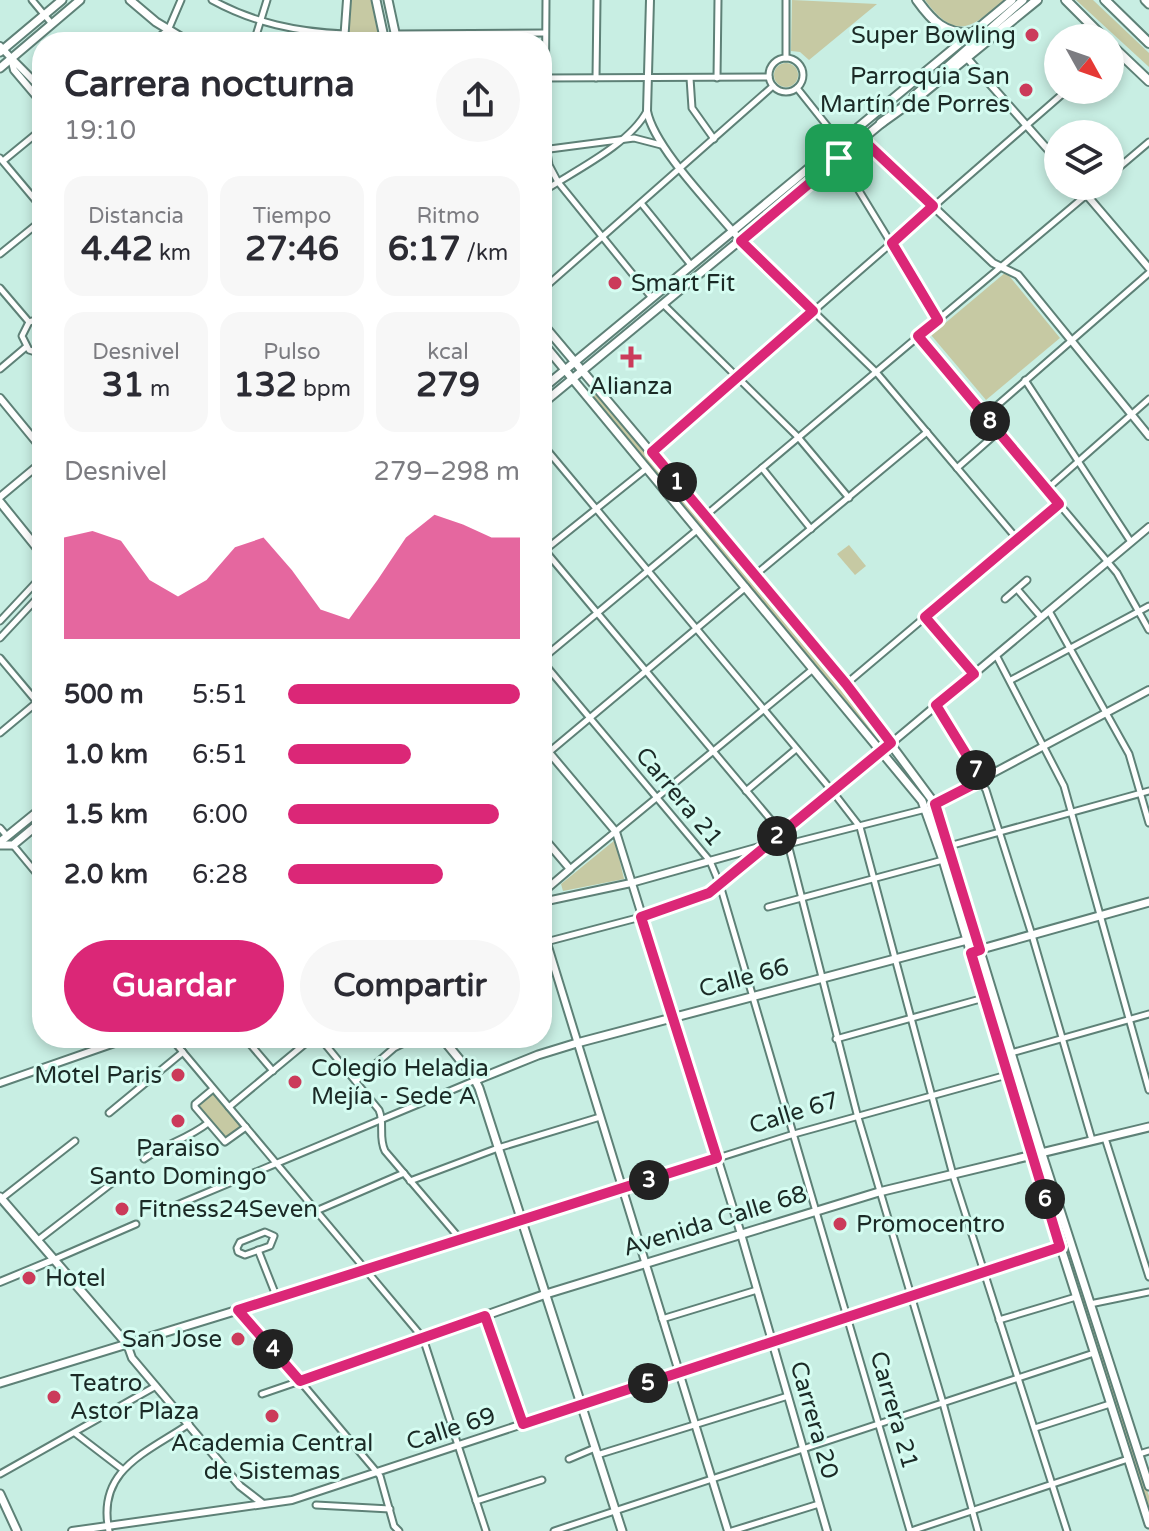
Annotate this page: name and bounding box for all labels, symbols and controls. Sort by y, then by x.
place label: Super Bowling [851,21,1016,50]
north arrow [1044,24,1124,104]
map controls [1044,24,1124,200]
marker: Super Bowling [1023,26,1041,44]
button: share [436,58,520,142]
place label: Parroquia San Martín de Porres [820,62,1010,119]
text: Carrera nocturna [64,63,355,106]
marker: Parroquia San Martín de Porres [1017,81,1035,99]
text: 19:10 [64,115,136,146]
button: layers [1044,120,1124,200]
pin [805,124,873,192]
icon: arrive [817,136,861,180]
text: Distancia [88,203,184,229]
text: Tiempo [253,203,331,229]
text: Ritmo [416,203,480,229]
text: 4.42 [81,229,153,270]
text: 27:46 [245,229,339,270]
text: 6:17 [388,229,461,270]
text: km [153,240,191,266]
text: /km [461,240,508,266]
place label: Smart Fit [631,269,735,298]
marker: Smart Fit [606,274,624,292]
text: Desnivel [92,339,180,365]
text: Pulso [263,339,321,365]
text: kcal [427,339,469,365]
marker: Alianza [620,346,642,368]
text: 31 [102,365,144,406]
text: 132 [233,365,297,406]
text: 279 [416,365,480,406]
place label: Alianza [589,372,673,401]
text: m [144,376,170,402]
text: bpm [297,376,351,402]
pin: 8 [970,401,1010,441]
text: 8 [983,408,997,434]
text: Desnivel [64,456,167,487]
text: 279–298 m [374,456,520,487]
pin: 1 [657,462,697,502]
text: 1 [670,469,684,495]
text: 500 m [64,679,144,710]
text: 5:51 [192,679,248,710]
text: 1.0 km [64,739,148,770]
text: 6:51 [192,739,248,770]
street label: Carrera 21 [629,741,729,853]
pin: 7 [956,750,996,790]
text: 7 [969,757,983,783]
text: 1.5 km [64,799,148,830]
text: 6:00 [192,799,248,830]
pin: 2 [757,816,797,856]
text: 2 [770,823,784,849]
text: 2.0 km [64,859,148,890]
text: 6:28 [192,859,248,890]
button: Guardar [64,940,284,1032]
button: Compartir [300,940,520,1032]
street label: Calle 66 [696,952,792,1004]
place label: Colegio Heladia Mejía - Sede A [311,1054,489,1111]
place label: Motel Paris [34,1061,162,1090]
marker: Motel Paris [169,1066,187,1084]
marker: Colegio Heladia Mejía - Sede A [286,1073,304,1091]
street label: Calle 67 [746,1086,842,1140]
marker: Paraiso Santo Domingo [169,1112,187,1130]
place label: Paraiso Santo Domingo [90,1134,266,1191]
pin: 3 [629,1160,669,1200]
text: 3 [642,1167,656,1193]
street label: Avenida Calle 68 [620,1179,810,1263]
pin: 6 [1025,1179,1065,1219]
text: 6 [1038,1186,1052,1212]
place label: Fitness24Seven [138,1195,318,1224]
marker: Fitness24Seven [113,1200,131,1218]
place label: Promocentro [856,1210,1005,1239]
marker: Promocentro [831,1215,849,1233]
place label: Hotel [45,1264,106,1293]
marker: Hotel [20,1269,38,1287]
place label: San Jose [122,1325,222,1354]
pin: 4 [253,1329,293,1369]
marker: San Jose [229,1330,247,1348]
text: 4 [266,1336,280,1362]
street label: Carrera 21 [863,1348,925,1472]
street label: Carrera 20 [783,1358,845,1482]
pin: 5 [628,1363,668,1403]
place label: Teatro Astor Plaza [70,1369,199,1426]
text: 5 [641,1370,655,1396]
marker: Teatro Astor Plaza [45,1388,63,1406]
street label: Calle 69 [403,1401,499,1457]
marker: Academia Central de Sistemas [263,1407,281,1425]
place label: Academia Central de Sistemas [171,1429,373,1486]

